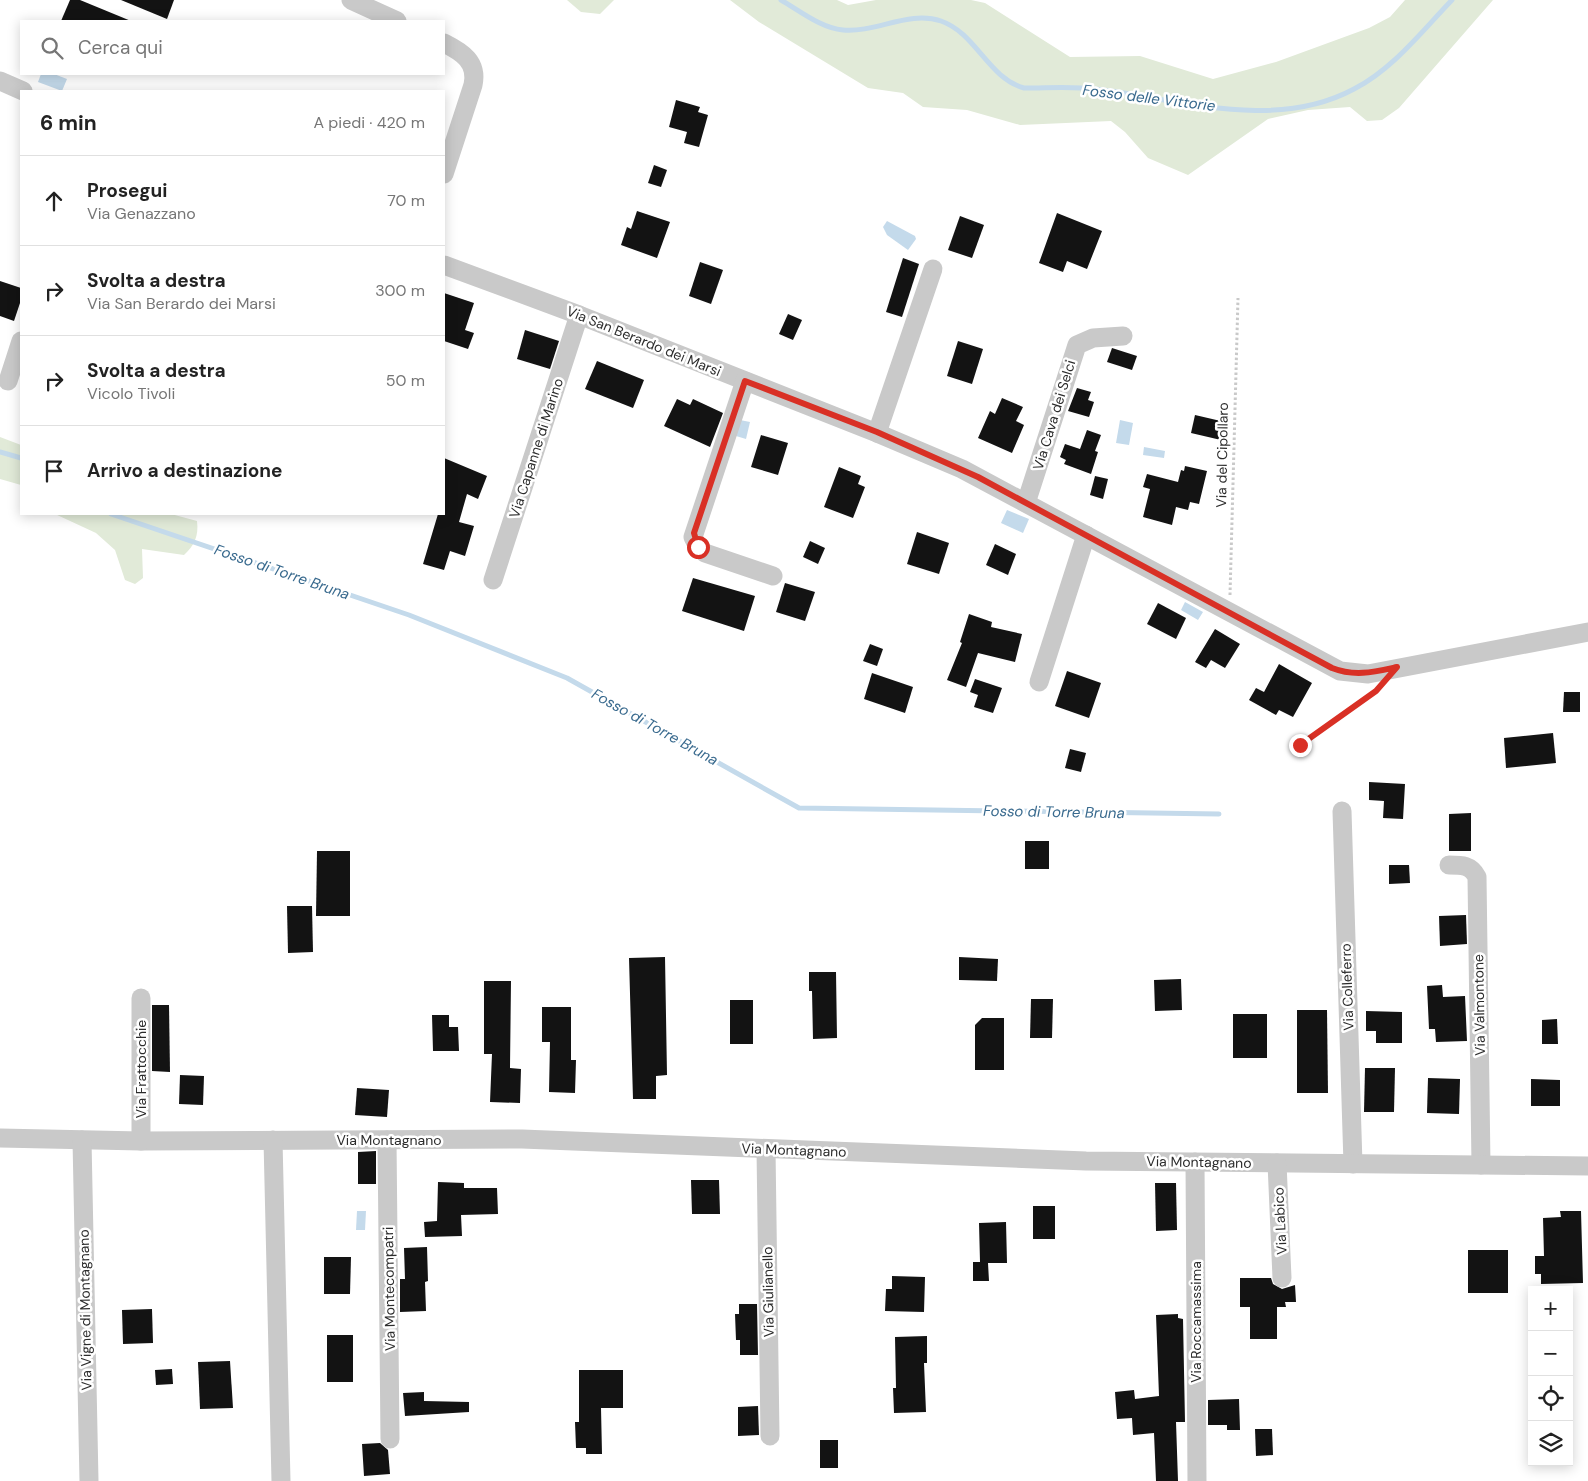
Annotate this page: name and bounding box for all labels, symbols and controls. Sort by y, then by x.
search box [20,20,445,75]
icon: search [38,34,66,62]
text: Cerca qui [78,35,163,60]
water label: Fosso delle Vittorie [1082,80,1217,116]
text: 6 min [40,109,97,137]
text: A piedi · 420 m [313,112,425,133]
text: Prosegui [87,178,167,203]
icon: ahead [40,187,68,215]
text: 70 m [387,190,425,211]
text: Via Genazzano [87,203,196,224]
text: Svolta a destra [87,268,226,293]
icon: right [40,277,68,305]
text: 300 m [375,280,425,301]
text: Via San Berardo dei Marsi [87,293,276,314]
street label: Via San Berardo dei Marsi [564,302,724,380]
text: Svolta a destra [87,358,226,383]
street label: Via Cava dei Selci [1029,358,1079,472]
icon: right [40,367,68,395]
text: 50 m [386,370,425,391]
street label: Via Capanne di Marino [505,376,567,520]
text: Vicolo Tivoli [87,383,175,404]
street label: Via del Cipollaro [1212,402,1232,508]
icon: arrive [40,457,68,485]
text: Arrivo a destinazione [87,458,282,483]
route start [687,536,710,559]
water label: Fosso di Torre Bruna [212,539,352,605]
water label: Fosso di Torre Bruna [588,684,722,770]
route end [1289,734,1312,757]
water label: Fosso di Torre Bruna [983,801,1125,823]
street label: Via Colleferro [1336,943,1358,1031]
street label: Via Valmontone [1469,954,1489,1056]
street label: Via Frattocchie [132,1020,150,1118]
street label: Via Montagnano [336,1131,442,1149]
street label: Via Montagnano [741,1139,847,1161]
street label: Via Montagnano [1146,1152,1252,1172]
street label: Via Labico [1269,1187,1291,1255]
street label: Via Montecompatri [379,1227,399,1351]
street label: Via Vigne di Montagnano [75,1229,95,1391]
street label: Via Giulianello [758,1246,778,1338]
street label: Via Roccamassima [1187,1261,1205,1383]
map controls [1528,1286,1573,1466]
button: + [1528,1286,1573,1331]
button: − [1528,1331,1573,1376]
button: locate [1528,1376,1573,1421]
button: layers [1528,1421,1573,1466]

